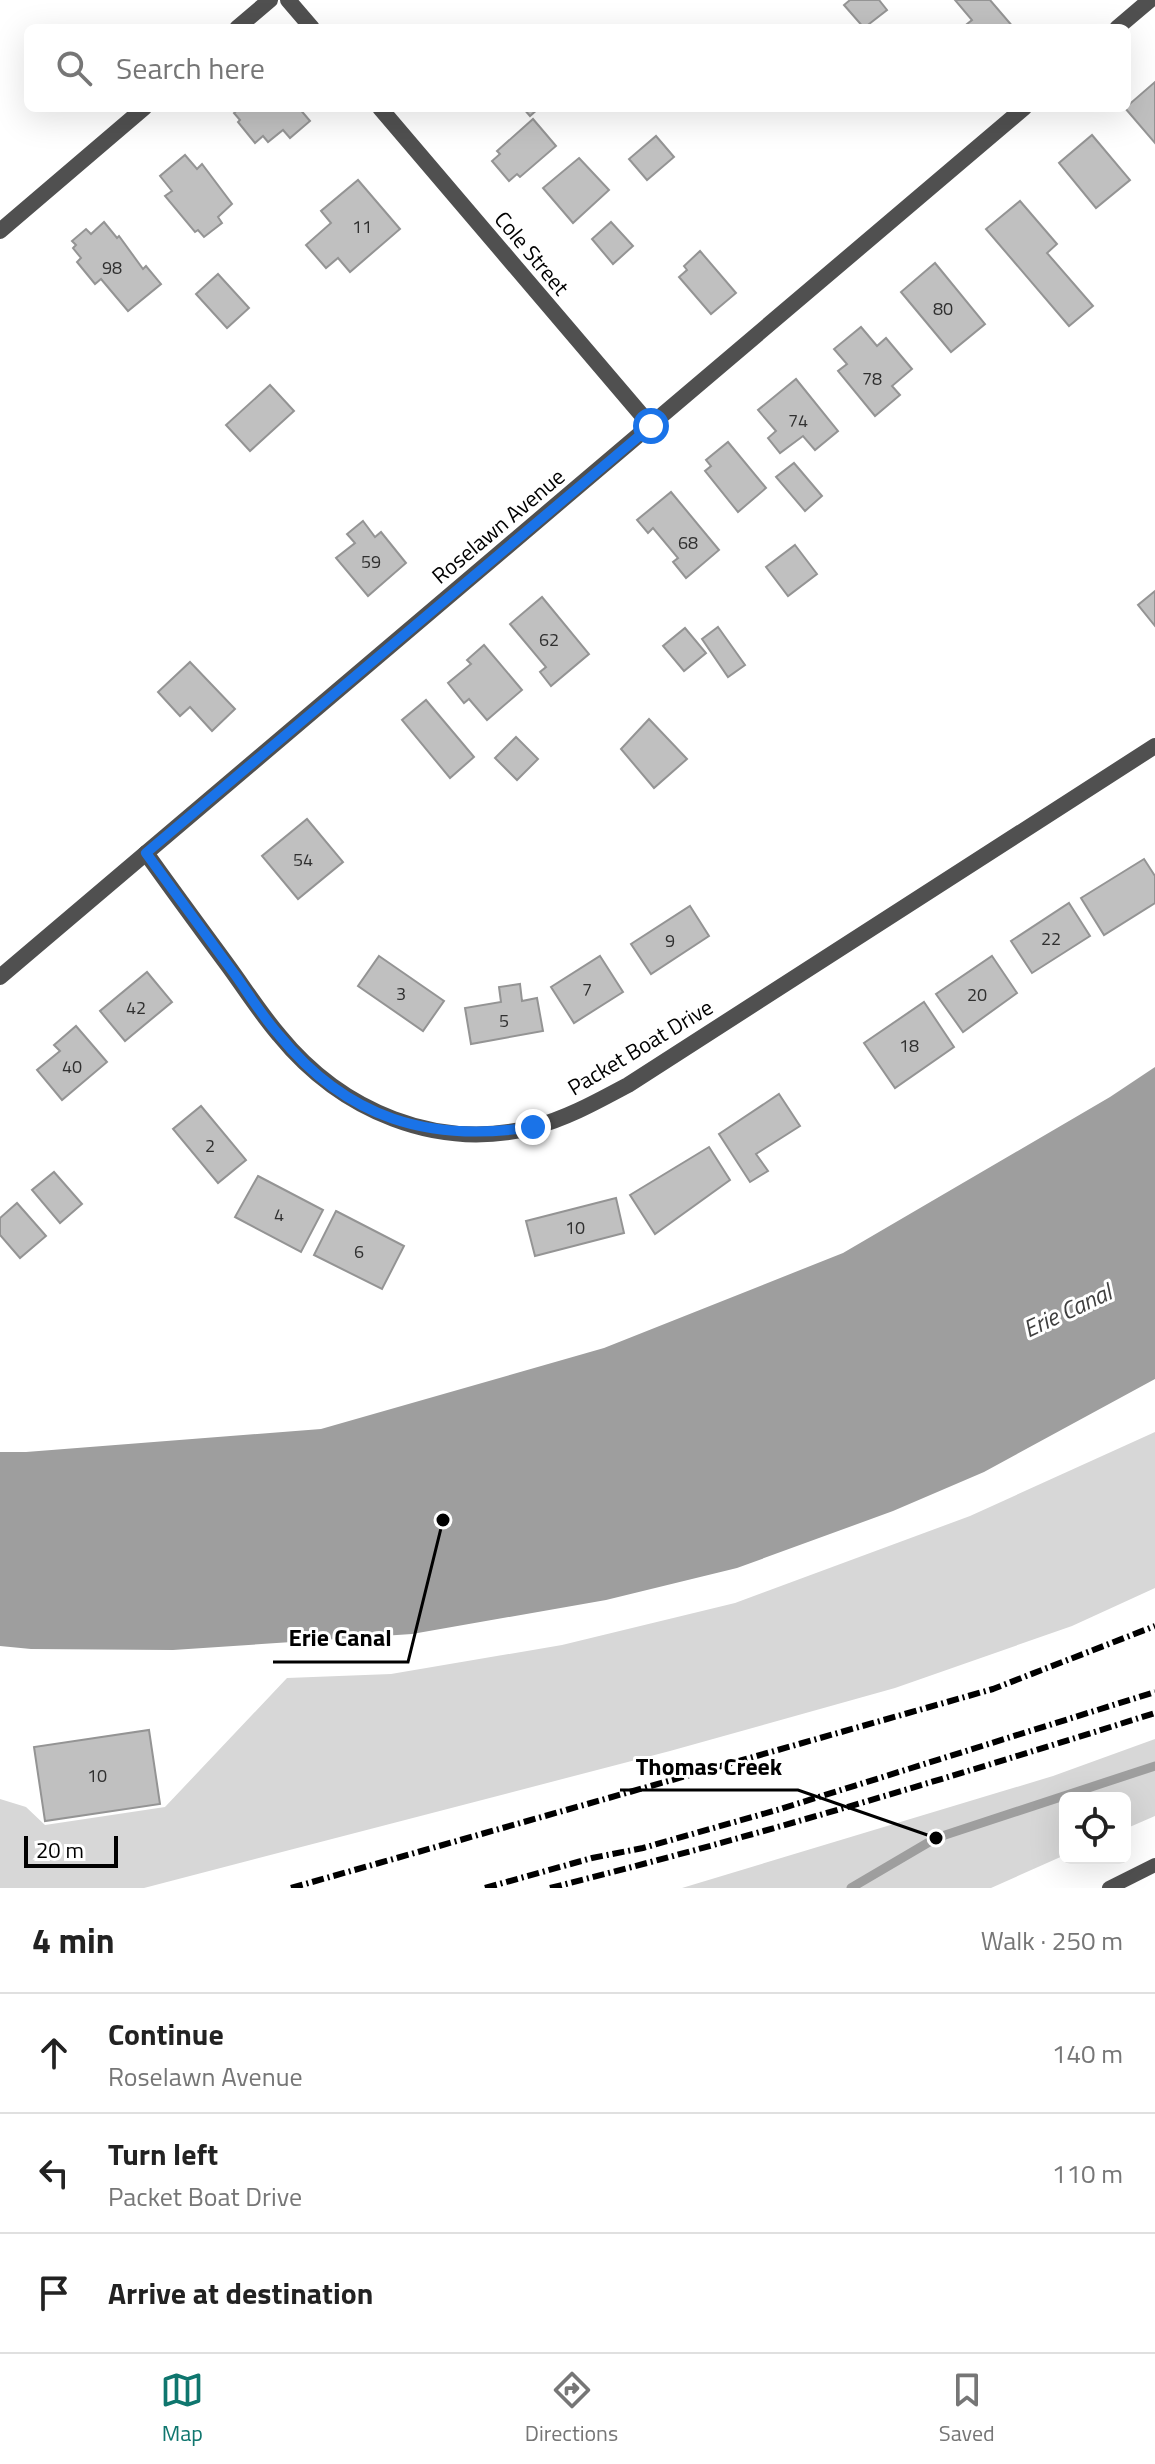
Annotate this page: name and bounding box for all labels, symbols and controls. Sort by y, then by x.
search box [24,24,1131,112]
text: Search here [116,45,265,91]
icon: search [52,46,96,90]
street label: Cole Street [486,203,578,303]
house number: 11 [352,213,372,240]
house number: 98 [102,254,122,281]
house number: 80 [933,295,953,322]
house number: 78 [862,365,882,392]
house number: 74 [788,407,808,434]
route start [633,408,669,444]
street label: Roselawn Avenue [424,460,572,592]
house number: 68 [678,529,698,556]
house number: 59 [361,548,381,575]
house number: 62 [539,626,559,653]
house number: 54 [293,846,313,873]
house number: 22 [1041,925,1061,952]
house number: 9 [665,927,675,954]
house number: 7 [582,976,592,1003]
house number: 3 [396,980,406,1007]
house number: 20 [967,981,987,1008]
street label: Packet Boat Drive [561,990,719,1104]
house number: 42 [126,994,146,1021]
house number: 5 [499,1007,509,1034]
house number: 18 [899,1032,919,1059]
house number: 40 [62,1053,82,1080]
route end [515,1109,551,1145]
house number: 2 [205,1132,215,1159]
house number: 4 [274,1201,284,1228]
house number: 10 [565,1214,585,1241]
house number: 6 [354,1238,364,1265]
water label: Erie Canal [1017,1273,1120,1346]
callout: Erie Canal [273,1614,408,1662]
text: Erie Canal [288,1619,392,1655]
callout: Thomas Creek [620,1742,798,1790]
text: Thomas Creek [636,1748,783,1784]
house number: 10 [87,1762,107,1789]
map controls [1059,1792,1131,1864]
button: locate [1059,1792,1131,1864]
scale bar [24,1832,118,1868]
text: 20 m [36,1833,84,1867]
text: 4 min [32,1914,115,1966]
text: Walk · 250 m [981,1921,1123,1960]
text: Continue [108,2011,224,2057]
icon: ahead [32,2031,76,2075]
text: 140 m [1052,2034,1123,2073]
text: Roselawn Avenue [108,2057,303,2096]
text: Turn left [108,2131,218,2177]
icon: left [32,2151,76,2195]
text: 110 m [1052,2154,1123,2193]
text: Packet Boat Drive [108,2177,302,2216]
text: Arrive at destination [108,2270,373,2316]
icon: arrive [32,2271,76,2315]
tab: Map [160,2368,204,2450]
tab: Directions [525,2368,618,2450]
tab: Saved [939,2368,995,2450]

